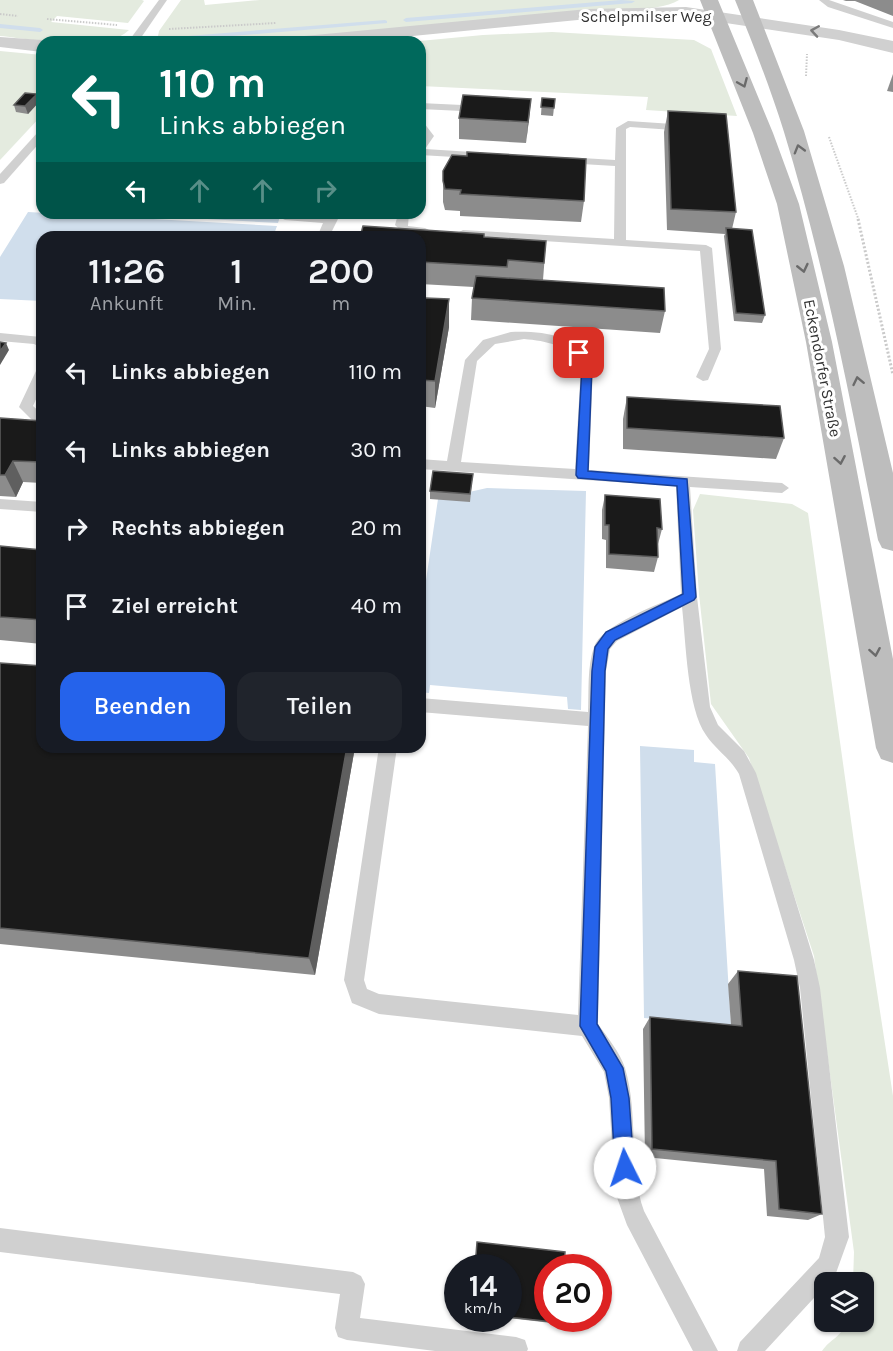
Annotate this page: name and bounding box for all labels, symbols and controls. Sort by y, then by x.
street label: Schelpmilser Weg [580,7,712,26]
one-way arrow [811,25,820,37]
text: 110 m [159,58,266,108]
icon: left [60,60,138,138]
one-way arrow [736,77,748,88]
text: Links abbiegen [159,109,346,141]
one-way arrow [794,144,806,155]
icon: left [120,174,153,207]
icon: ahead [183,174,216,207]
icon: ahead [246,174,279,207]
icon: right [309,174,342,207]
text: 11:26 [88,250,165,292]
text: 1 [230,250,243,292]
text: 200 [308,250,374,292]
one-way arrow [795,263,808,273]
text: Ankunft [90,292,163,315]
text: Min. [217,292,256,315]
text: m [332,292,350,315]
street label: Eckendorfer Straße [800,298,845,438]
pin [553,327,604,378]
icon: arrive [562,336,595,369]
icon: left [60,356,93,389]
text: Links abbiegen [111,359,270,385]
text: 110 m [349,359,402,385]
one-way arrow [853,376,866,386]
icon: left [60,434,93,467]
text: Links abbiegen [111,437,270,463]
text: 30 m [350,437,402,463]
one-way arrow [834,455,846,464]
icon: right [60,512,93,545]
text: Rechts abbiegen [111,515,285,541]
text: 20 m [350,515,402,541]
icon: arrive [60,590,93,623]
text: Ziel erreicht [111,593,238,619]
text: 40 m [351,593,402,619]
one-way arrow [868,646,881,656]
button: Beenden [60,672,225,741]
button: Teilen [237,672,402,741]
position arrow [593,1136,657,1200]
speed limit sign: 20 [534,1254,612,1332]
text: 14 [469,1268,497,1304]
map controls [814,1272,874,1332]
button: layers [814,1272,874,1332]
text: km/h [464,1299,502,1317]

